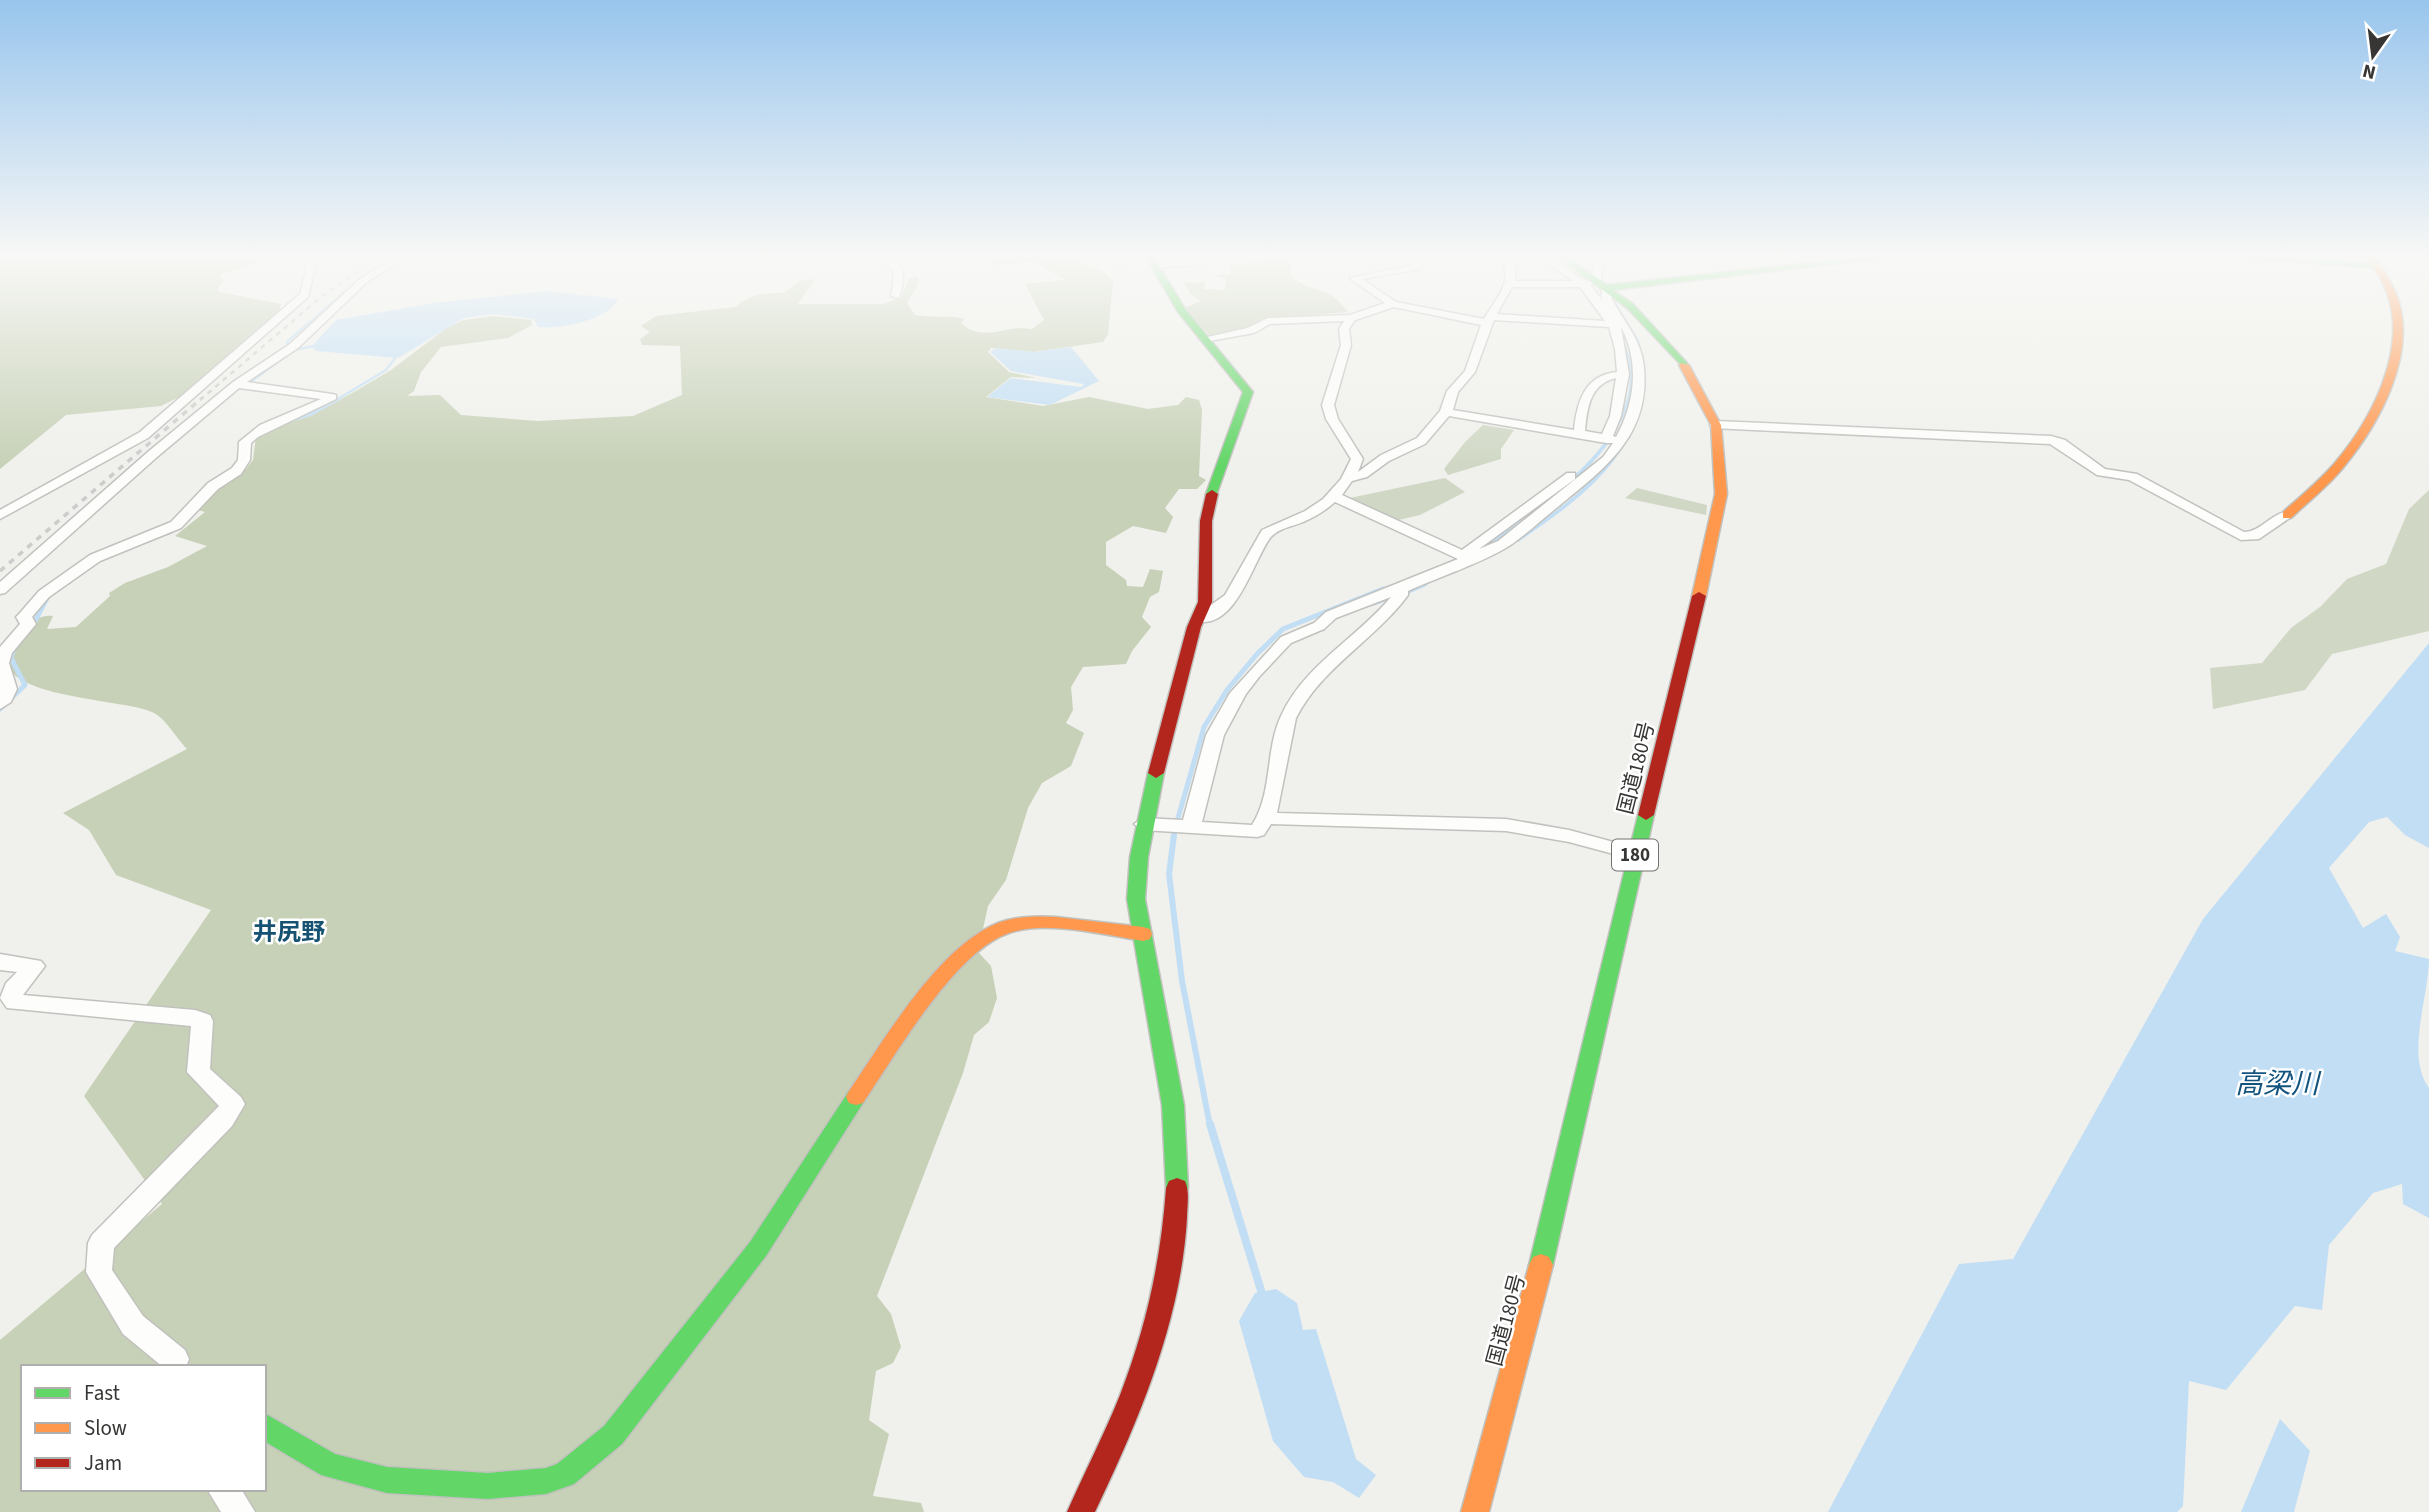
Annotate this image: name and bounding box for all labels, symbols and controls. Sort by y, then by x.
north arrow [2338,21,2408,91]
text: N [2360,56,2379,86]
street label: 国道180号 [1610,719,1662,817]
road number: 180 [1612,840,1658,870]
district label: 井尻野 [253,915,325,950]
water label: 高梁川 [2235,1064,2322,1104]
street label: 国道180号 [1479,1271,1533,1369]
legend [21,1365,266,1491]
text: Fast [84,1378,120,1408]
text: Slow [84,1413,127,1443]
text: Jam [84,1448,122,1478]

